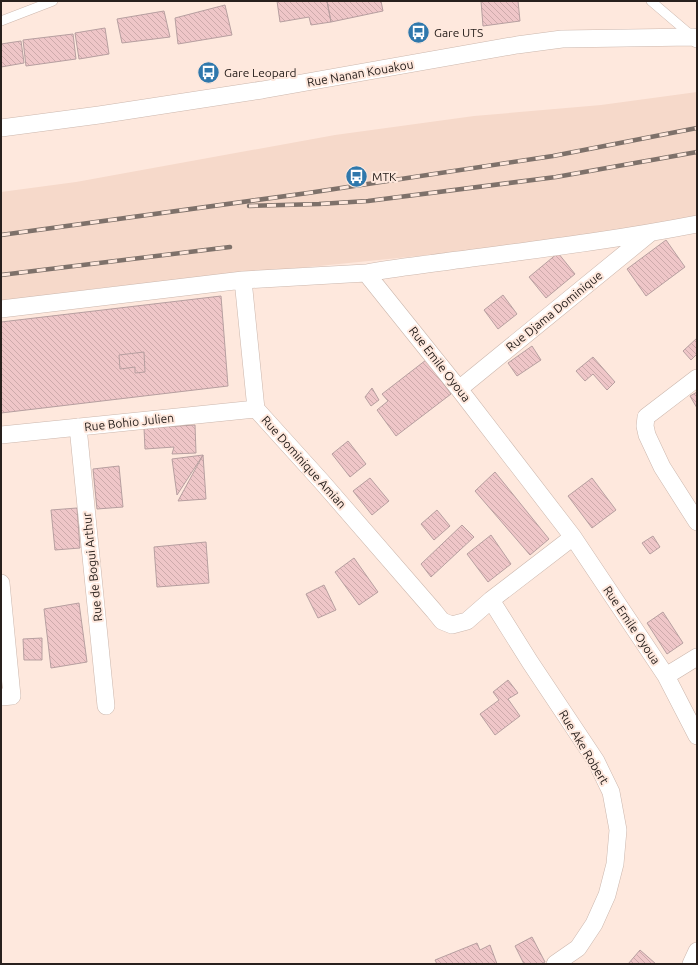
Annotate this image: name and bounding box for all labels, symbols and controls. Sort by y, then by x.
bus stop icon: Gare UTS [406,19,432,45]
place label: Gare UTS [434,26,483,39]
street label: Rue Nanan Kouakou [306,57,414,89]
bus stop icon: Gare Leopard [195,59,221,85]
place label: Gare Leopard [224,66,297,79]
bus stop icon: MTK [343,163,369,189]
place label: MTK [372,170,397,183]
street label: Rue Djama Dominique [503,268,605,354]
street label: Rue Emile Oyoua [407,324,473,404]
street label: Rue Bohio Julien [83,411,175,433]
street label: Rue Dominique Amian [259,413,349,511]
street label: Rue de Bogui Arthur [80,511,104,622]
street label: Rue Emile Oyoua [601,584,663,666]
street label: Rue Ake Robert [557,708,611,787]

